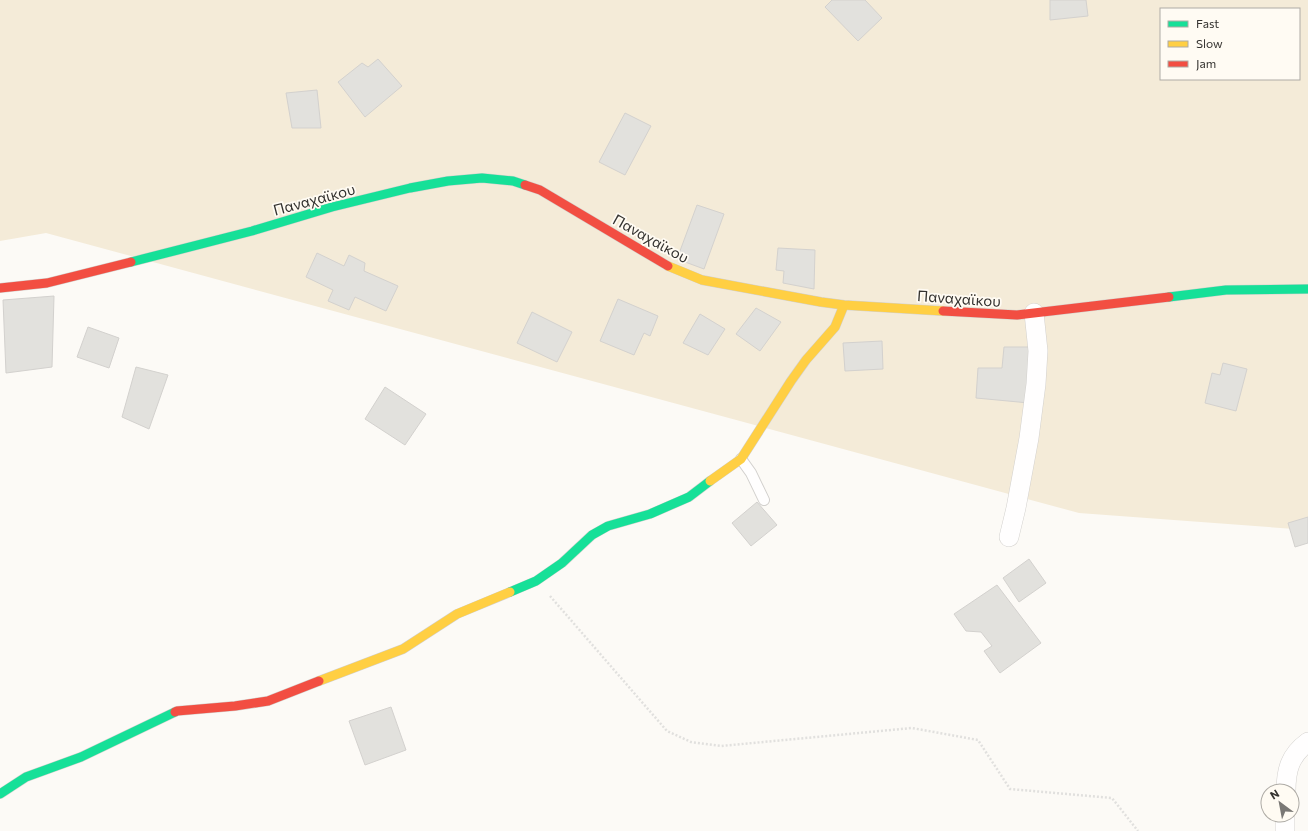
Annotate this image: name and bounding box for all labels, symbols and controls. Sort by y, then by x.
legend [1160,8,1300,80]
text: Fast [1196,16,1219,30]
text: Slow [1196,36,1223,50]
text: Jam [1196,56,1216,71]
street label: Παναχαϊκου [271,179,357,219]
street label: Παναχαϊκου [610,210,692,266]
street label: Παναχαϊκου [916,286,1002,310]
north arrow [1260,783,1300,823]
text: N [1267,786,1281,802]

